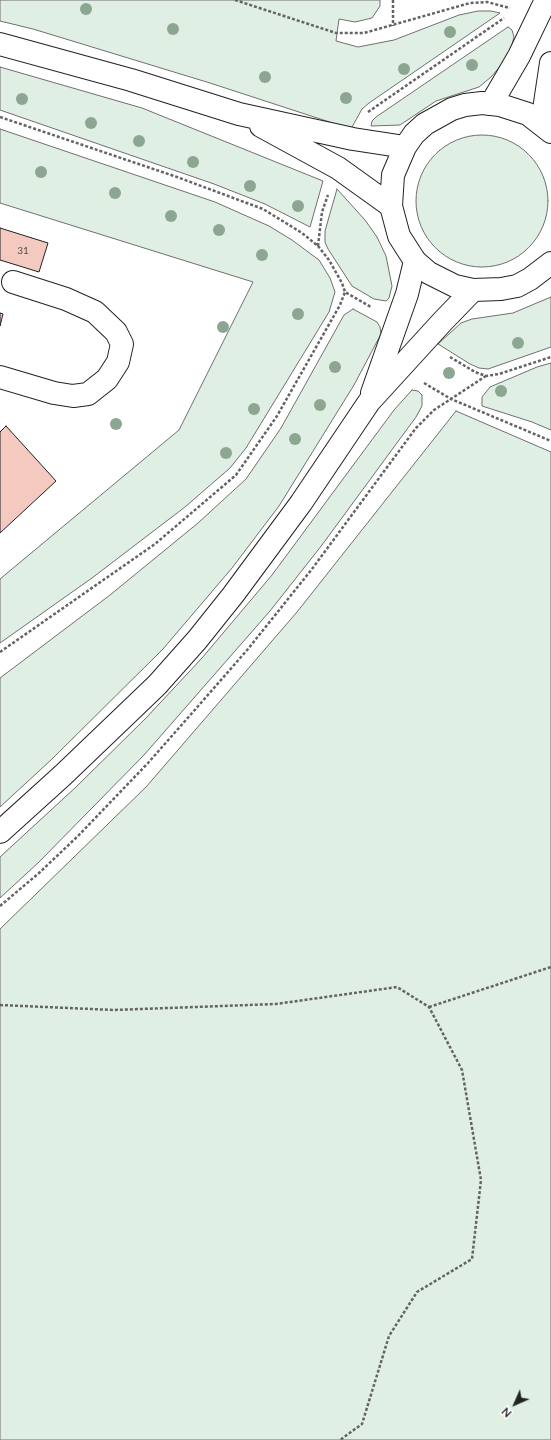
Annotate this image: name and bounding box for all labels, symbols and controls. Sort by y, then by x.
house number: 31 [17,245,29,257]
north arrow [495,1384,535,1424]
text: N [499,1405,514,1420]

